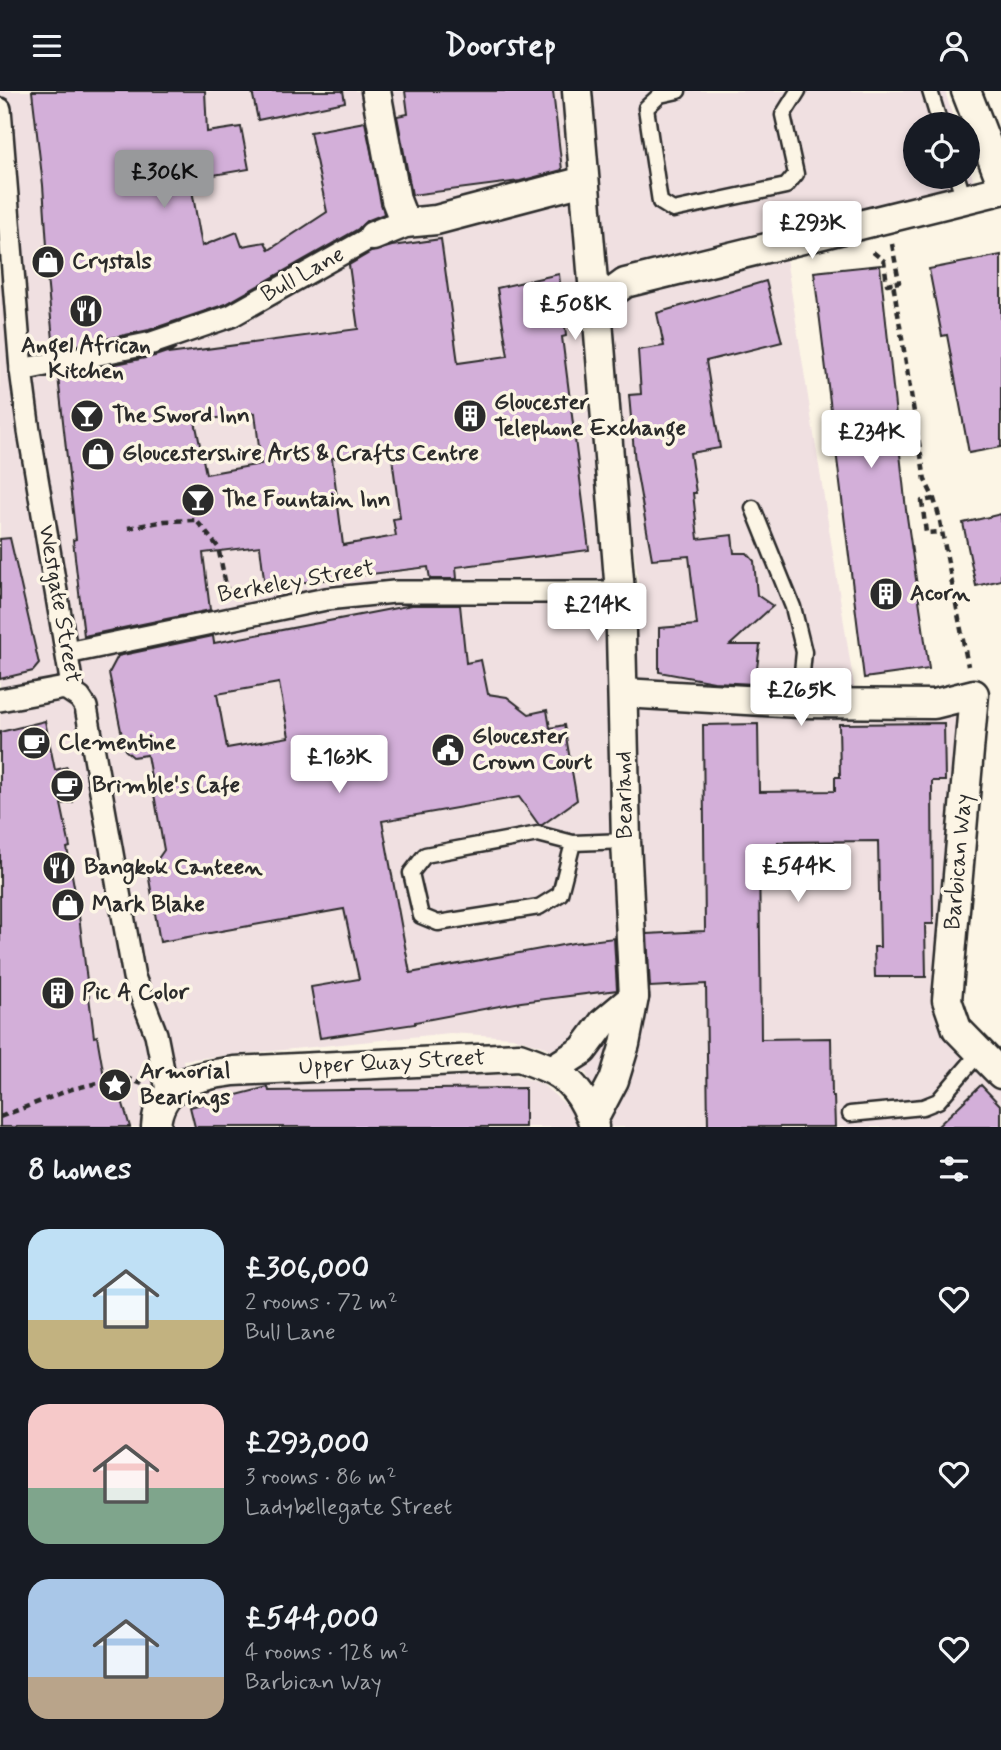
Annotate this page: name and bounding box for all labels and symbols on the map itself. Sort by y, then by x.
pin: £306K [115,151,213,210]
pin: £293K [763,201,861,261]
street label: Bull Lane [256,240,350,310]
shop icon: Crystals [29,243,67,281]
place label: Crystals [72,247,152,277]
pin: £508K [526,282,624,342]
restaurant icon: Angel African Kitchen [67,292,105,330]
place label: Angel African Kitchen [21,331,151,387]
place label: Gloucester Telephone Exchange [494,388,686,447]
bar icon: The Sword Inn [68,397,106,435]
building icon: Gloucester Telephone Exchange [451,397,489,435]
place label: The Sword Inn [112,401,250,431]
pin: £234K [822,411,920,470]
shop icon: Gloucestershire Arts & Crafts Centre [79,435,117,473]
place label: Gloucestershire Arts & Crafts Centre [122,439,479,469]
bar icon: The Fountain Inn [179,481,217,519]
place label: The Fountain Inn [222,485,391,515]
street label: Westgate Street [30,522,88,686]
street label: Berkeley Street [215,553,377,611]
building icon: Acorn [867,575,905,613]
place label: Acorn [910,579,971,609]
pin: £214K [548,583,646,643]
pin: £265K [752,669,850,728]
place label: Gloucester Crown Court [472,722,593,778]
cafe icon: Clementine [15,724,53,762]
place label: Clementine [58,728,177,758]
public building icon: Gloucester Crown Court [429,731,467,769]
pin: £163K [290,735,388,795]
street label: Bearland [609,751,641,839]
cafe icon: Brimble's Cafe [48,767,86,805]
place label: Brimble's Cafe [92,771,240,801]
street label: Barbican Way [938,793,980,931]
pin: £544K [749,845,847,904]
restaurant icon: Bangkok Canteen [40,849,78,887]
place label: Bangkok Canteen [84,853,263,885]
shop icon: Mark Blake [49,886,87,924]
place label: Mark Blake [92,890,205,920]
building icon: Pic A Color [39,974,77,1012]
place label: Pic A Color [82,978,190,1008]
street label: Upper Quay Street [298,1043,486,1083]
place label: Armorial Bearings [140,1057,231,1113]
place icon: Armorial Bearings [96,1066,134,1104]

